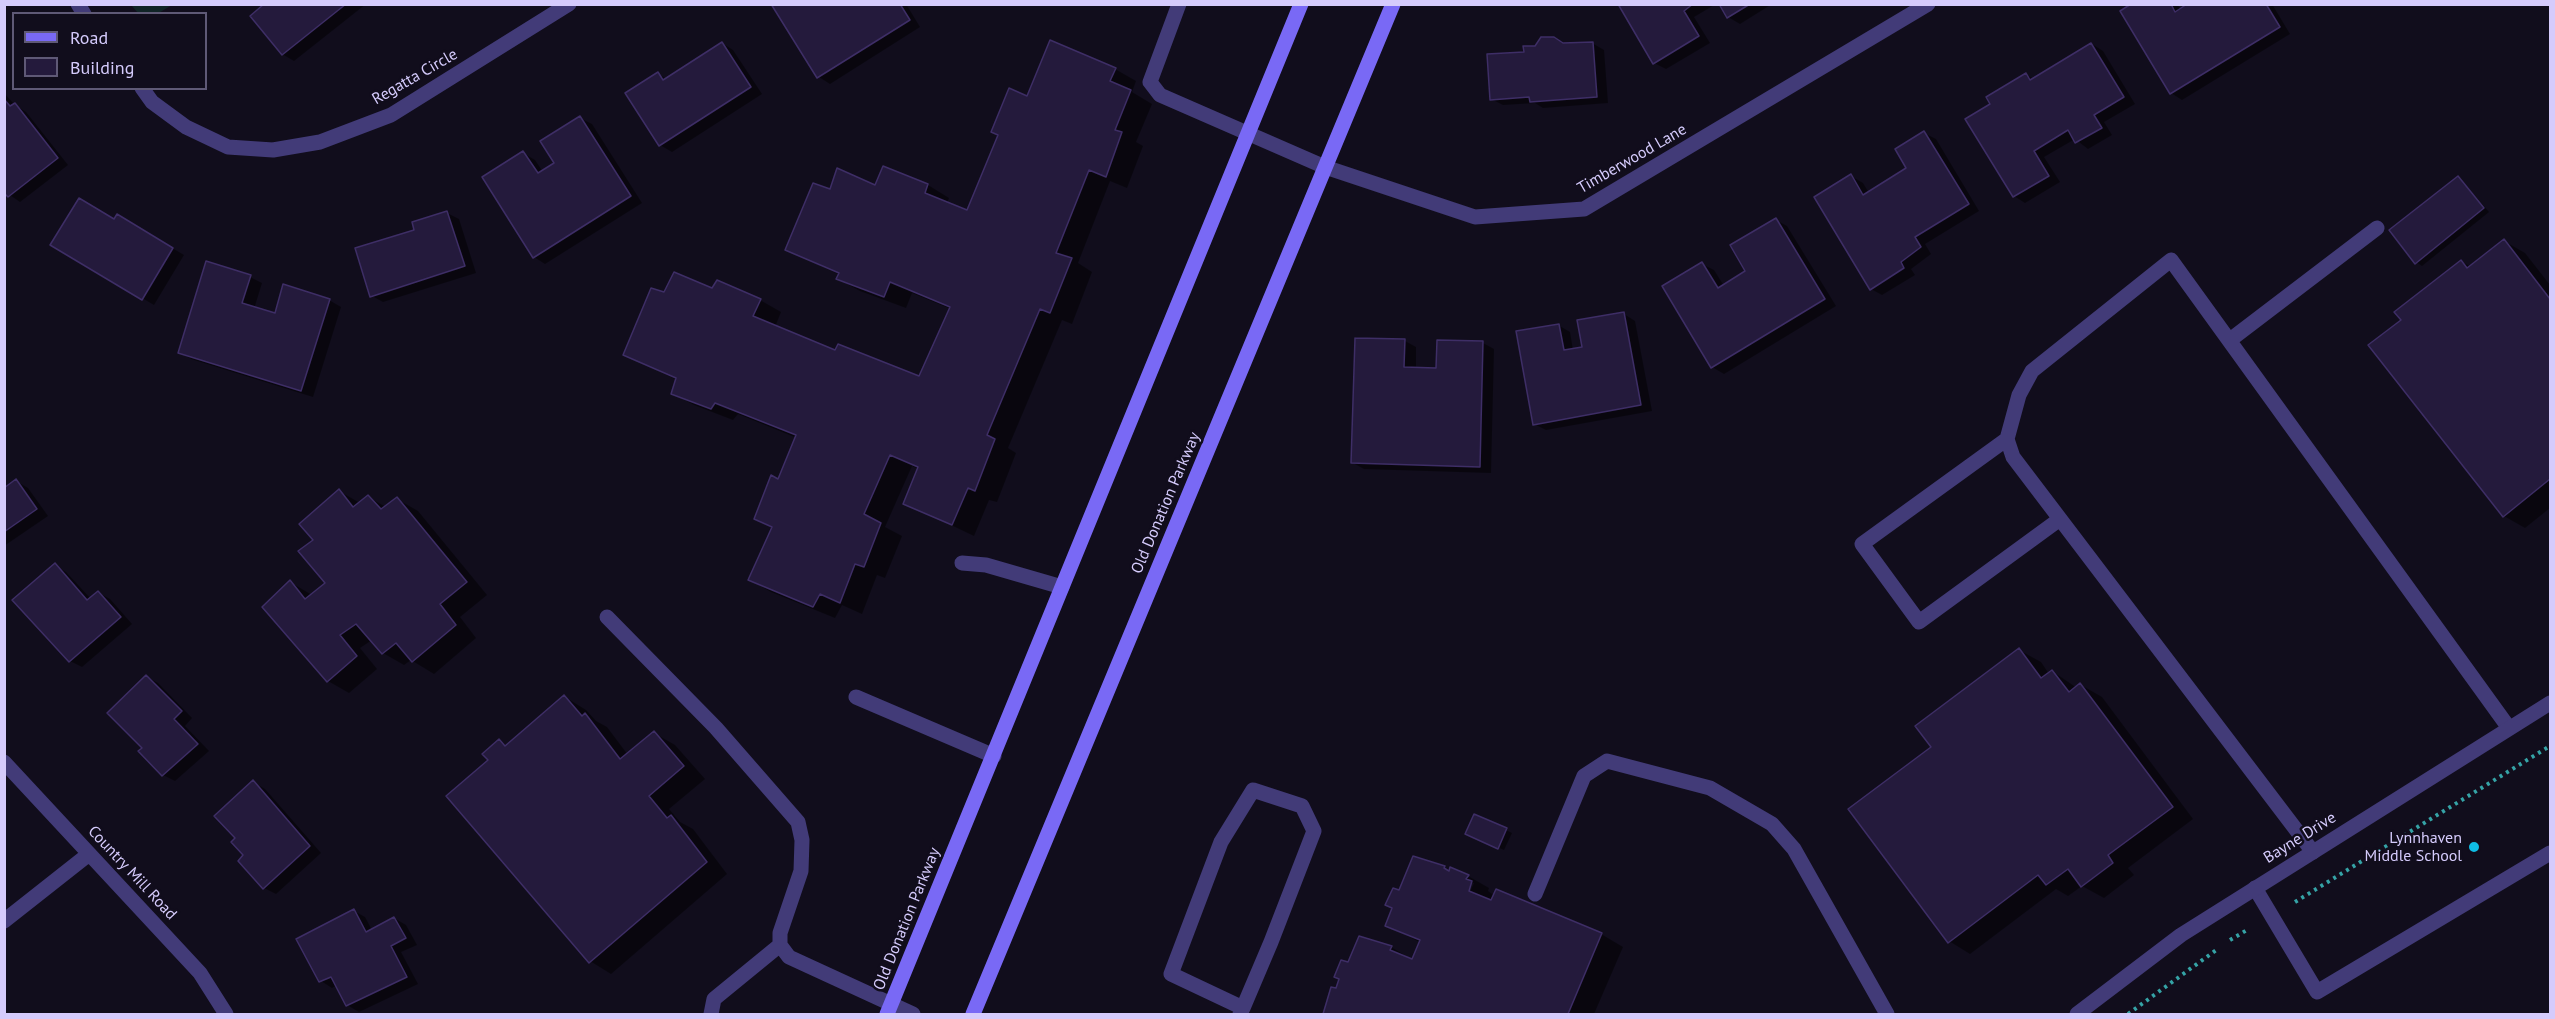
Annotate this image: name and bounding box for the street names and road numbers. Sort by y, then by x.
street label: Regatta Circle [369,45,461,109]
street label: Timberwood Lane [1574,120,1690,198]
street label: Old Donation Parkway [1127,429,1205,577]
street label: Bayne Drive [2260,808,2340,868]
street label: Country Mill Road [84,822,180,924]
street label: Old Donation Parkway [870,845,944,993]

